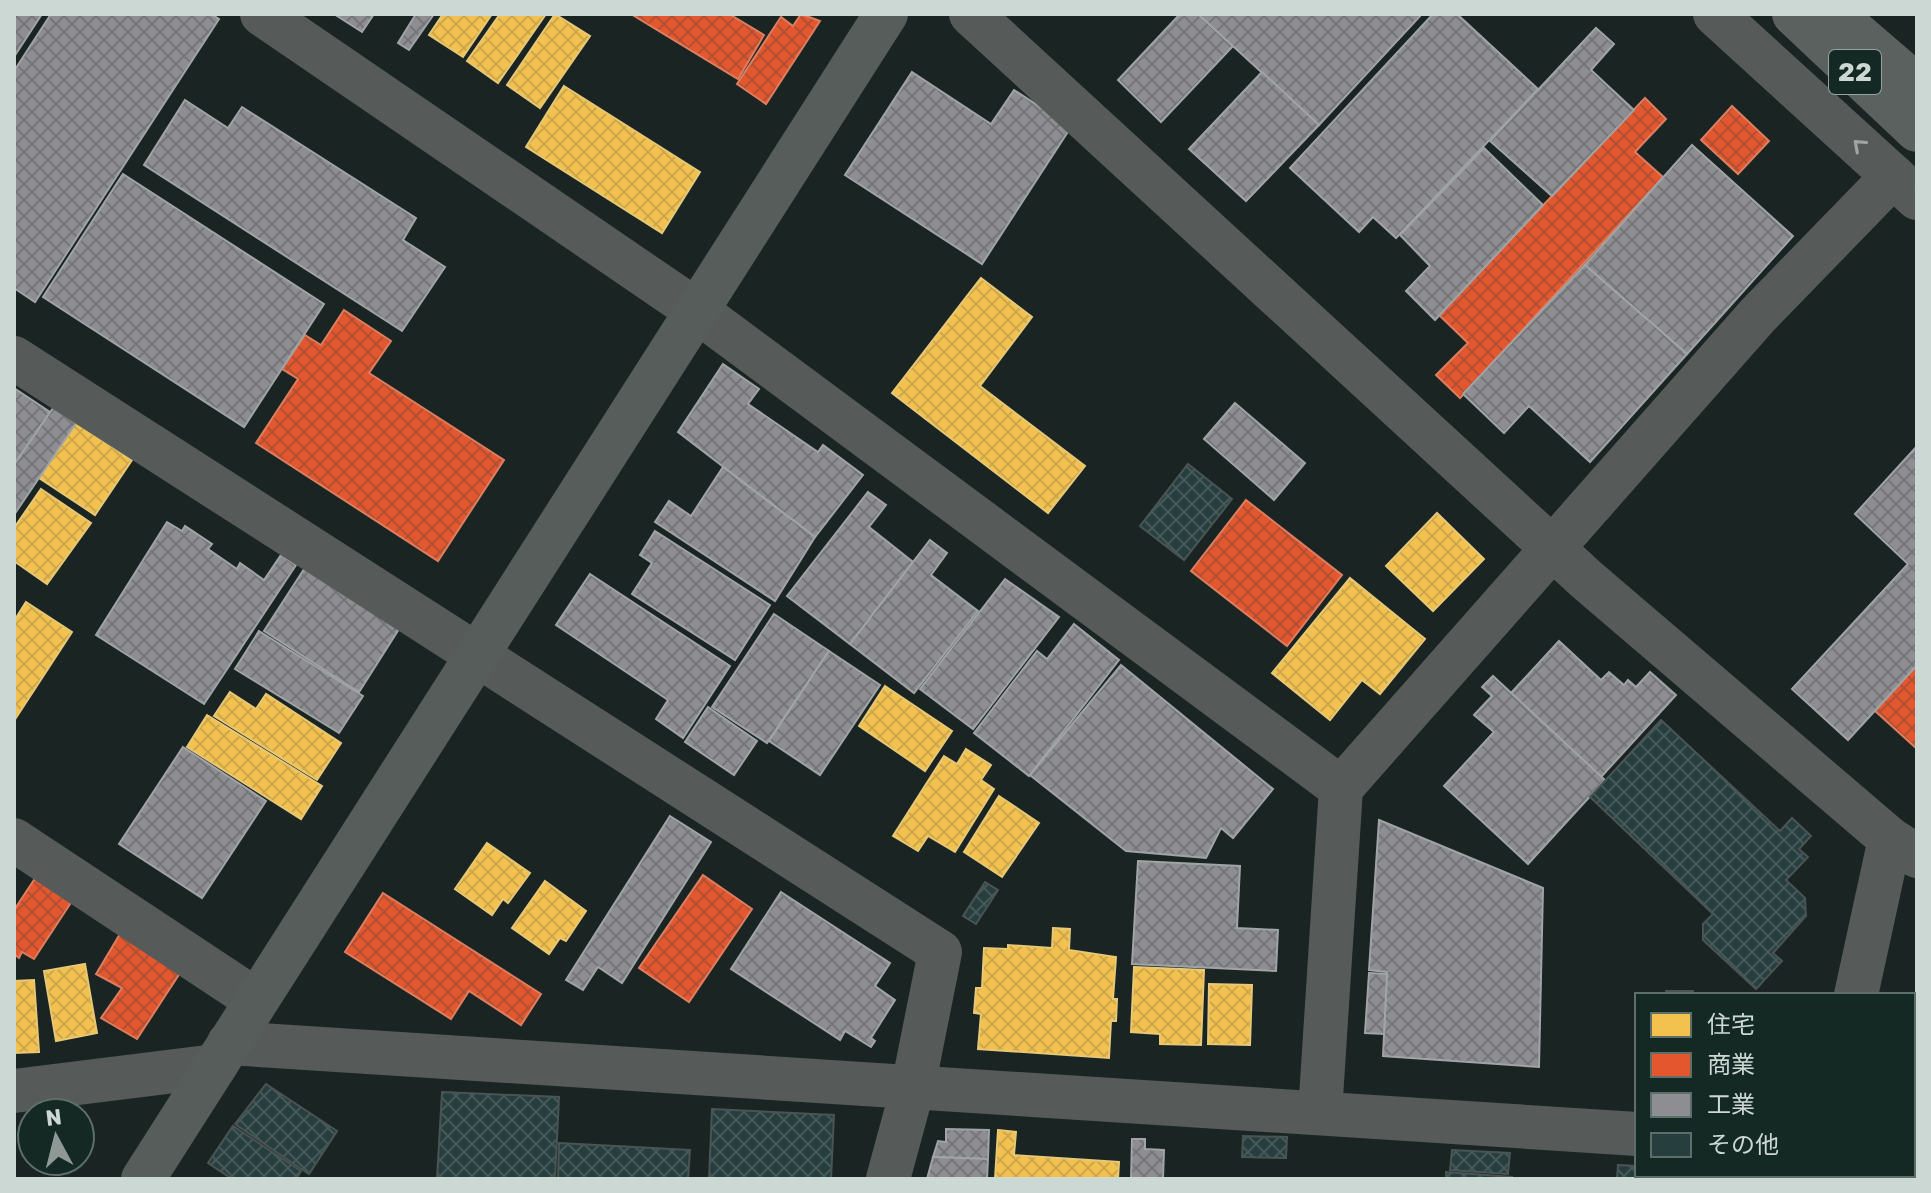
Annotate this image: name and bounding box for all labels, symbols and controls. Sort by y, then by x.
road number: 22 [1829,50,1881,94]
one-way arrow [1854,141,1869,155]
legend [1635,993,1915,1177]
text: 住宅 [1707,1011,1755,1039]
text: 商業 [1707,1051,1755,1079]
text: 工業 [1707,1091,1755,1119]
north arrow [16,1097,96,1177]
text: N [44,1103,63,1132]
text: その他 [1707,1131,1779,1159]

